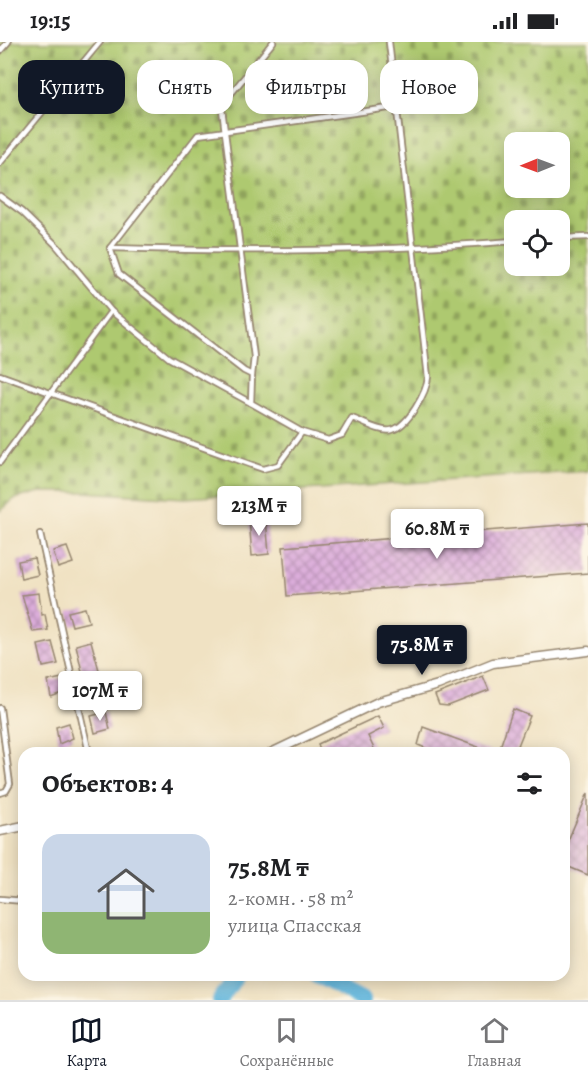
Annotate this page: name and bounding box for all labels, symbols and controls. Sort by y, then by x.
text: 19:15 [30,6,71,36]
chip: Купить [18,60,125,114]
chip: Снять [137,60,233,114]
chip: Фильтры [245,60,368,114]
chip: Новое [380,60,478,114]
north arrow [504,132,570,198]
map controls [504,132,570,276]
button: locate [504,210,570,276]
pin: 213M ₸ [210,486,308,537]
text: 213M ₸ [231,492,287,519]
pin: 60.8M ₸ [382,509,492,560]
text: 60.8M ₸ [405,515,469,542]
pin: 75.8M ₸ [367,625,477,676]
text: 75.8M ₸ [391,631,453,658]
pin: 107M ₸ [51,671,149,722]
text: 107M ₸ [72,677,128,704]
text: Объектов: 4 [42,766,174,801]
icon: filters [513,767,546,800]
text: 75.8M ₸ [228,850,309,885]
icon: home [90,858,162,930]
text: 2-комн. · 58 m² [228,885,353,912]
text: улица Спасская [228,912,362,939]
tab: Карта [66,1014,107,1072]
tab: Сохранённые [240,1014,334,1072]
tab: Главная [467,1014,522,1072]

